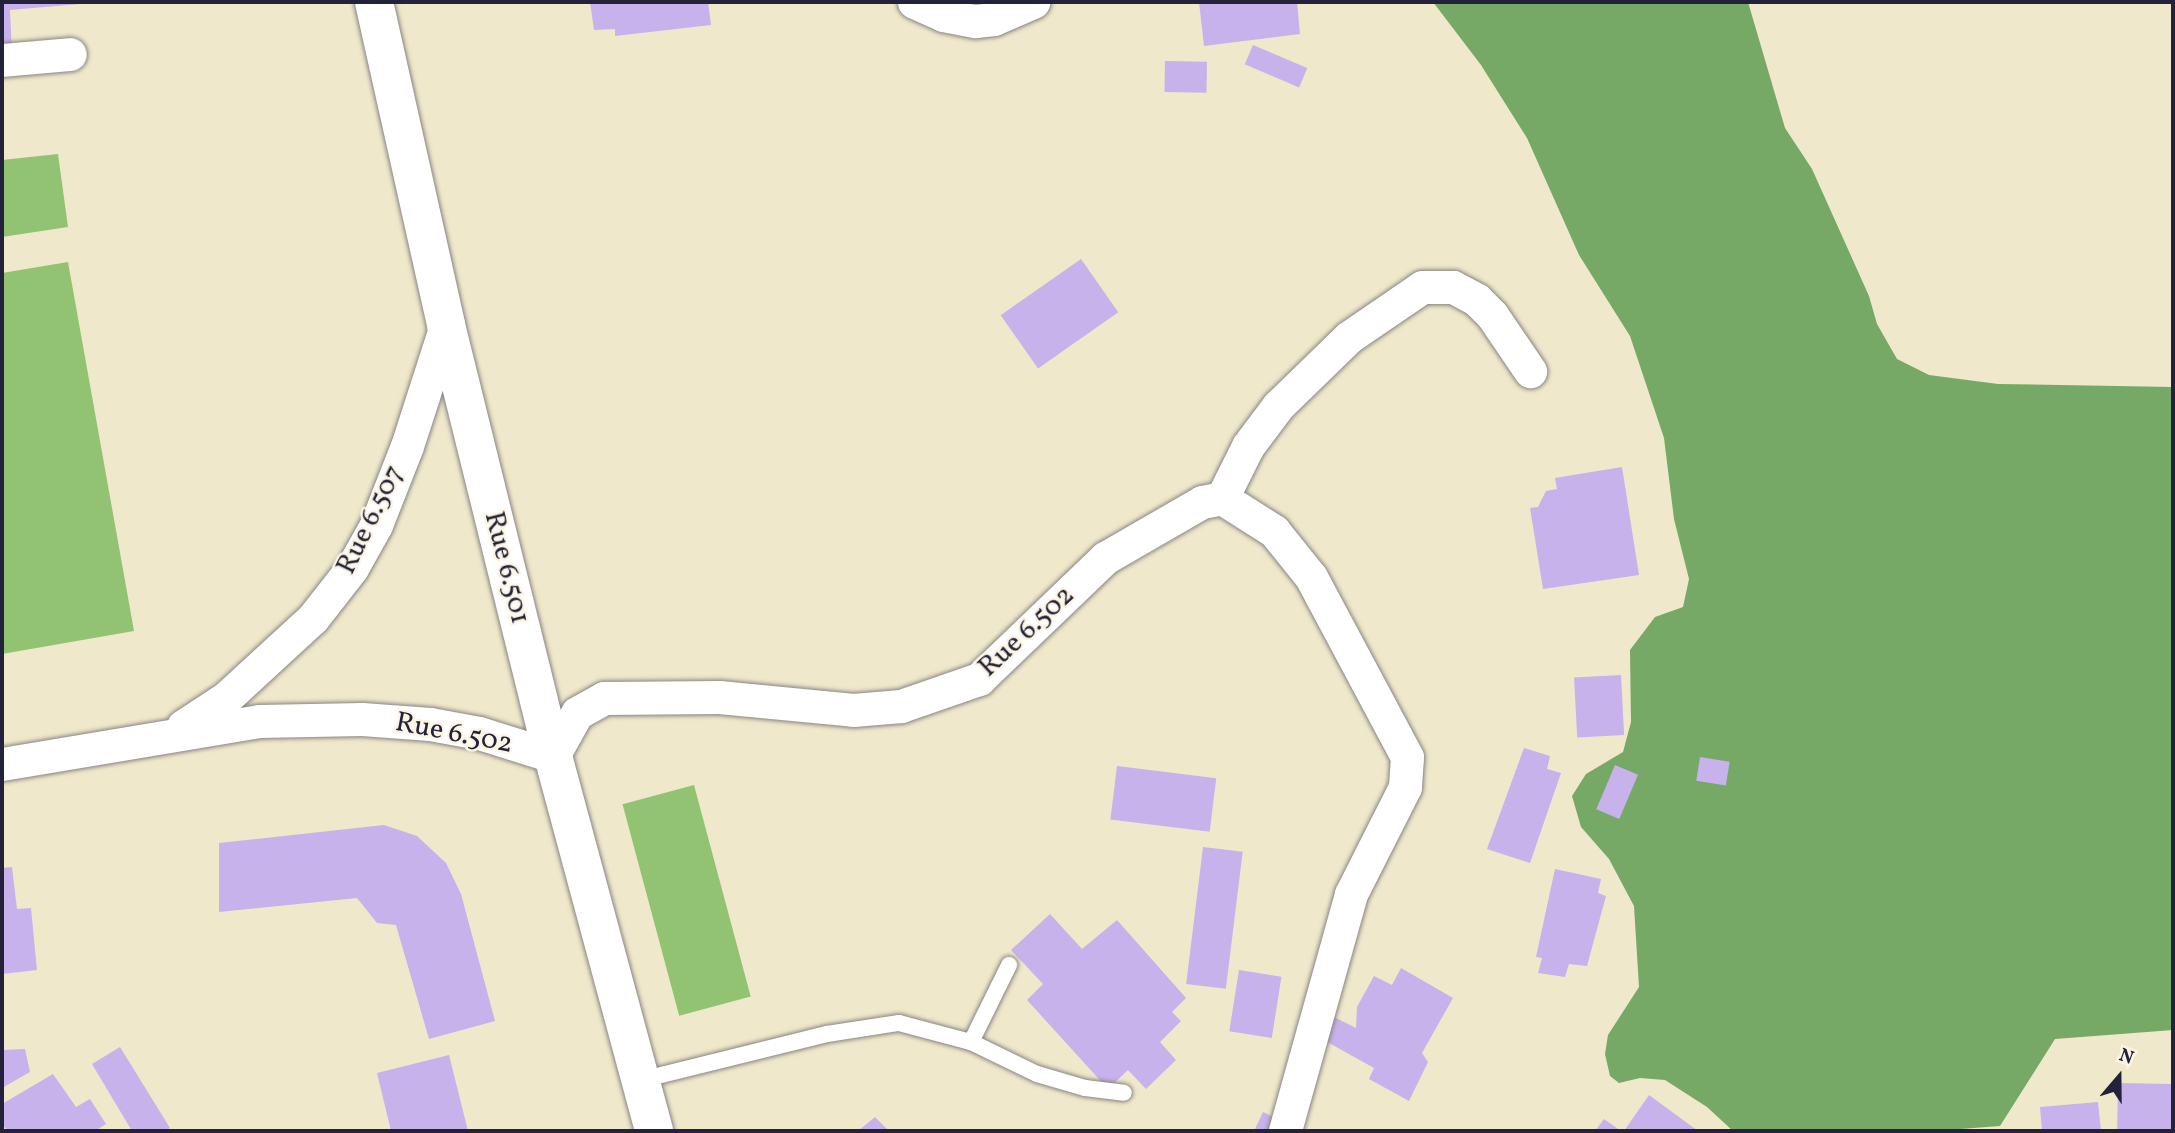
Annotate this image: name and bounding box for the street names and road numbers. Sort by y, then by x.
street label: Rue 6.507 [330,460,412,580]
street label: Rue 6.501 [476,508,536,628]
street label: Rue 6.502 [972,579,1082,685]
street label: Rue 6.502 [392,706,516,762]

